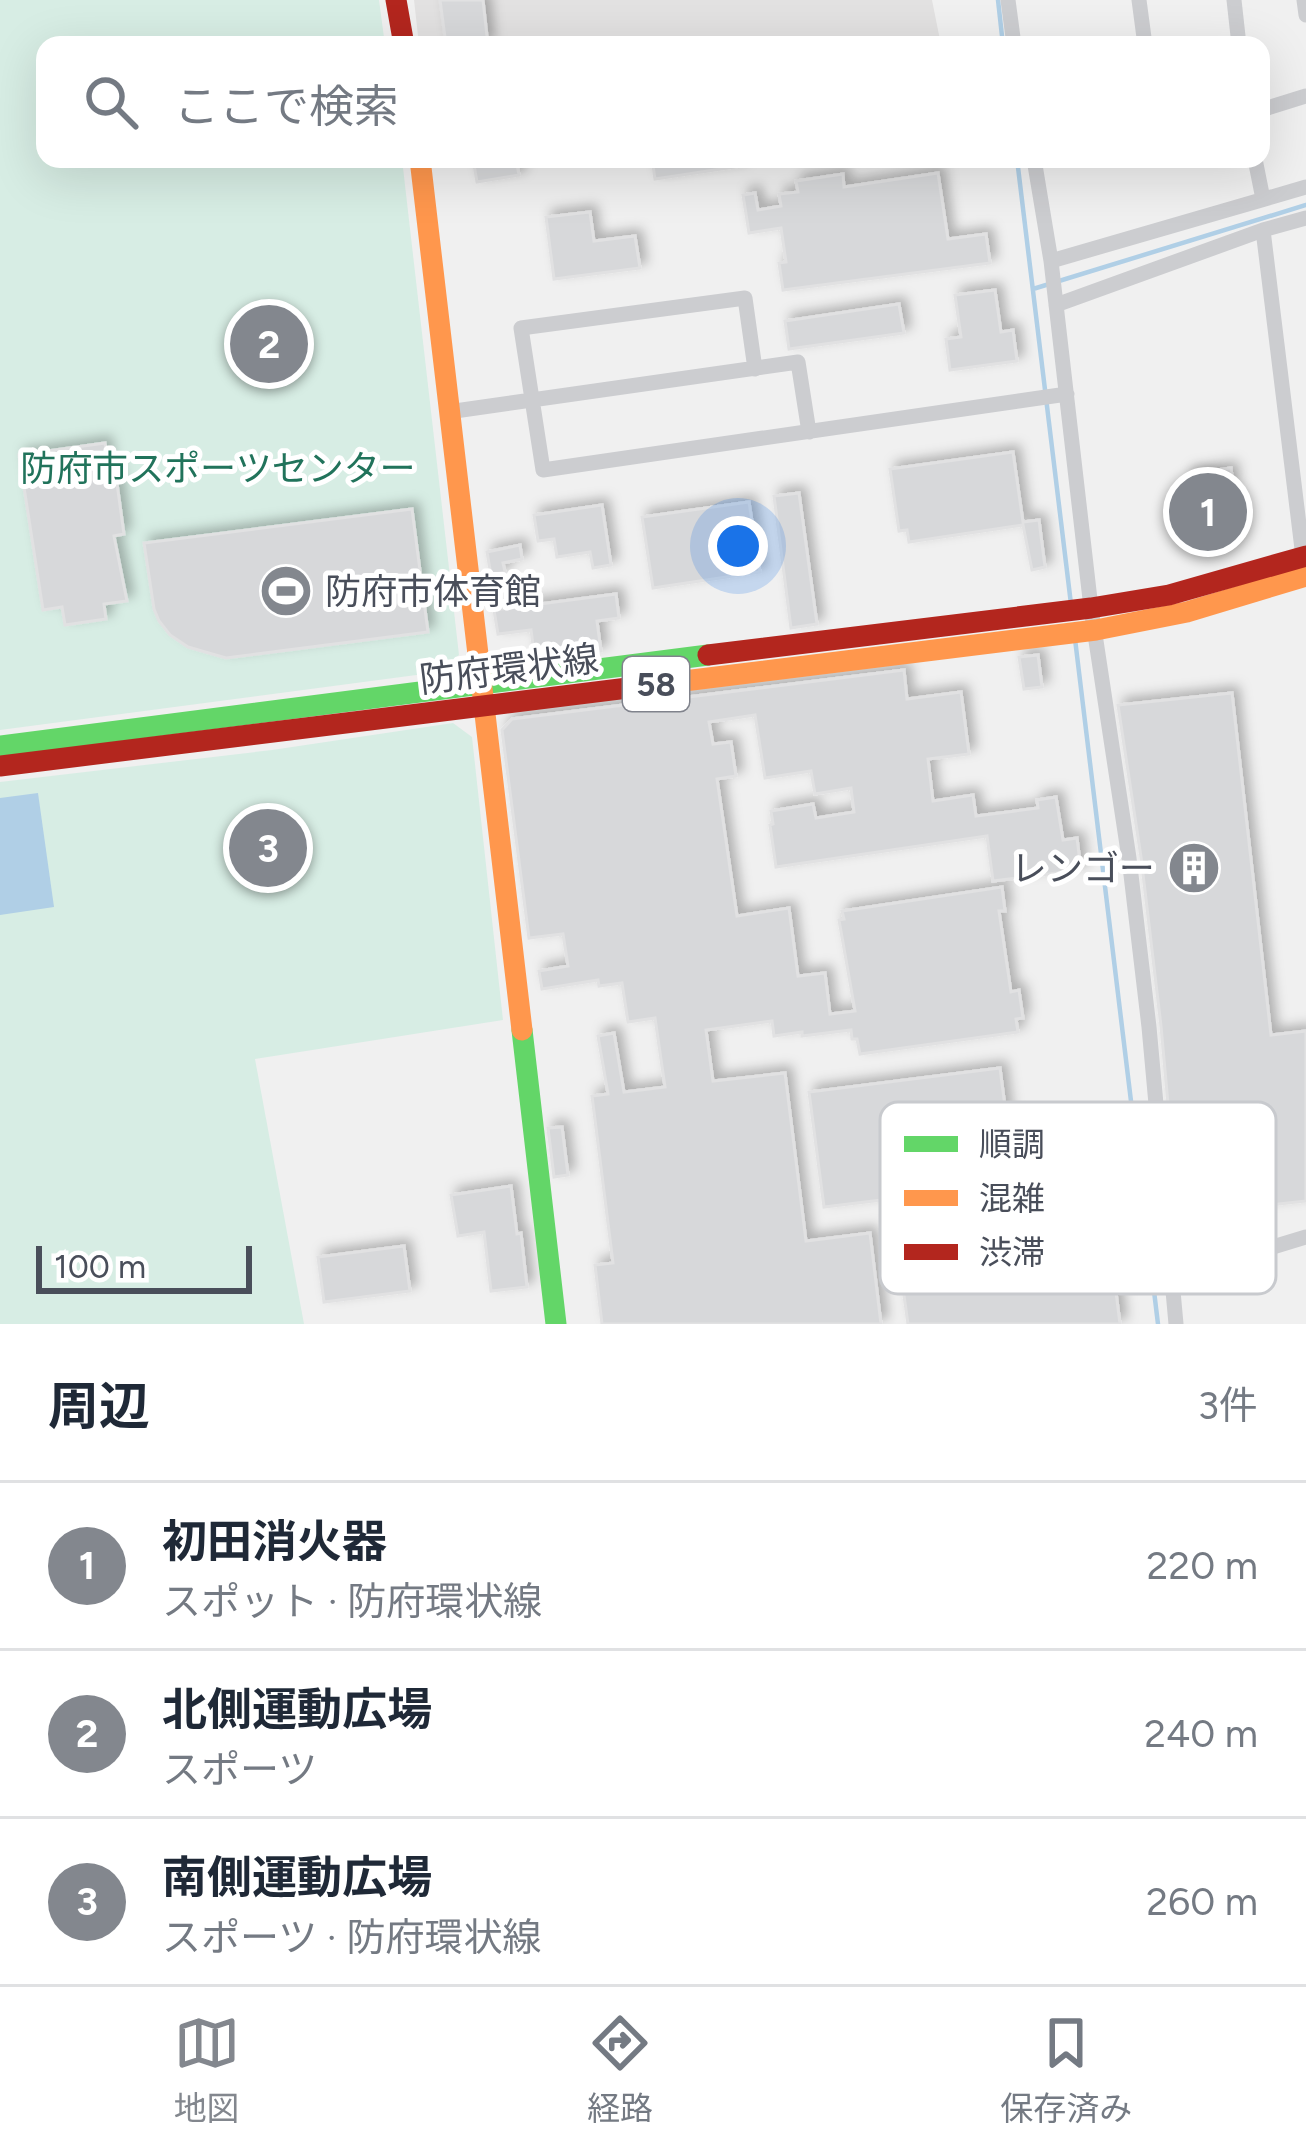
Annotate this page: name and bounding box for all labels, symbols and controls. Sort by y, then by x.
search box [36,36,1270,168]
icon: search [78,69,144,135]
text: ここで検索 [174,79,399,133]
pin: 2 [230,299,308,389]
park label: 防府市スポーツセンター [20,447,416,490]
pin: 1 [1169,467,1247,557]
your location [708,516,768,576]
sports icon: 防府市体育館 [258,563,314,619]
place label: 防府市体育館 [325,570,541,613]
street label: 防府環状線 [417,637,601,701]
road number: 58 [623,657,689,711]
pin: 3 [229,803,307,893]
building icon: レンゴー [1166,840,1222,896]
place label: レンゴー [1011,847,1155,890]
legend [880,1102,1276,1294]
text: 順調 [979,1125,1045,1164]
text: 混雑 [979,1179,1045,1218]
text: 渋滞 [979,1233,1045,1272]
scale bar [36,1240,252,1293]
text: 100 m [54,1247,146,1286]
text: 周辺 [48,1376,150,1437]
text: 3件 [1198,1382,1258,1429]
text: 初田消火器 [162,1514,387,1568]
text: 1 [79,1542,95,1589]
text: 220 m [1147,1542,1258,1589]
text: スポット · 防府環状線 [162,1578,542,1625]
text: 北側運動広場 [162,1682,432,1736]
text: 2 [76,1710,98,1757]
text: 240 m [1144,1710,1258,1757]
text: スポーツ [162,1746,317,1793]
text: 南側運動広場 [162,1850,432,1904]
text: 3 [76,1878,98,1925]
text: 260 m [1146,1878,1258,1925]
text: スポーツ · 防府環状線 [162,1914,541,1961]
tab: 地図 [174,2010,240,2130]
tab: 経路 [587,2010,653,2130]
tab: 保存済み [1000,2010,1132,2130]

